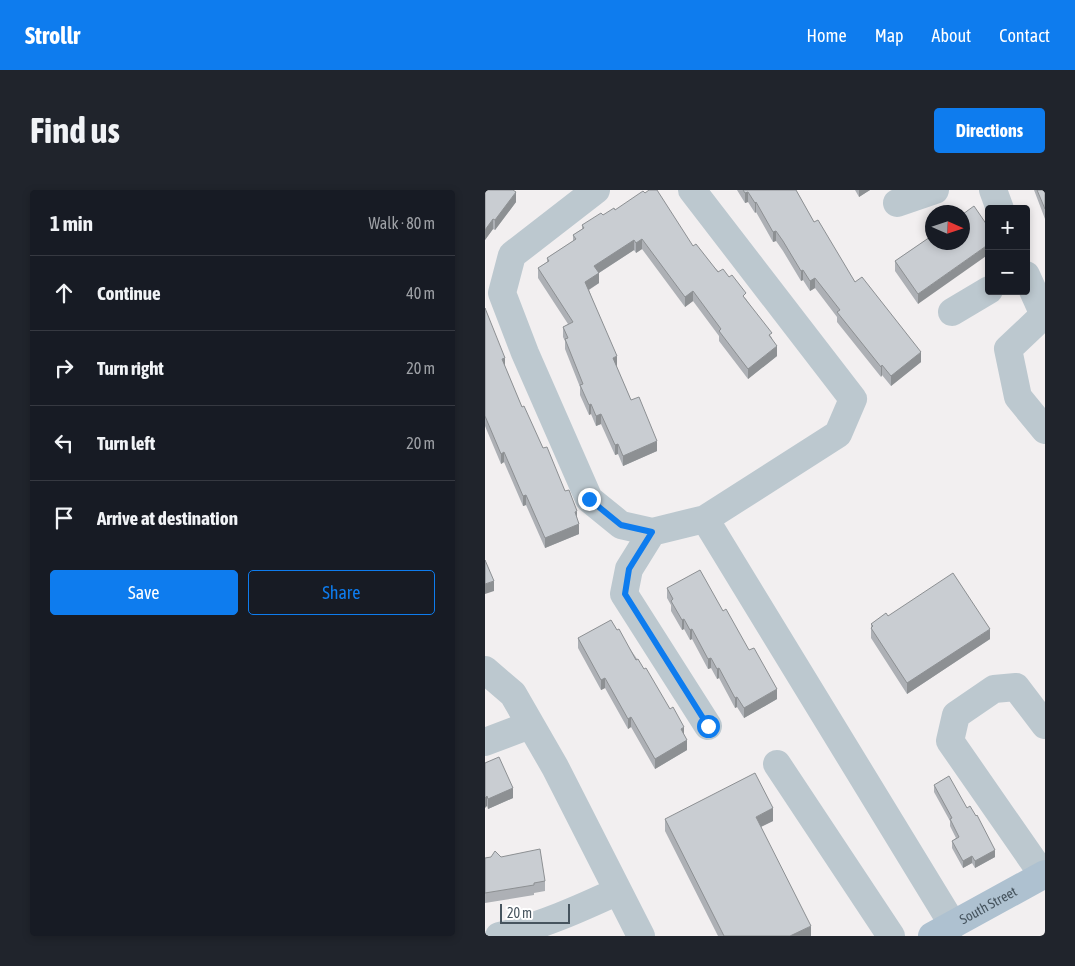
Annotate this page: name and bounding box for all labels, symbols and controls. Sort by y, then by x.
text: Strollr [25,22,80,49]
text: Home [807,25,847,46]
text: Map [875,25,904,46]
text: About [932,25,971,46]
text: Contact [999,25,1050,46]
button: Directions [934,108,1045,153]
text: Find us [30,110,120,150]
north arrow [925,205,970,250]
map controls [985,205,1030,295]
button: + [985,205,1030,250]
text: 1 min [50,211,93,235]
text: Walk · 80 m [369,214,435,232]
button: − [985,250,1030,295]
icon: ahead [50,279,78,307]
text: Continue [97,282,161,304]
text: 40 m [406,284,435,302]
icon: right [50,354,78,382]
text: Turn right [97,357,164,379]
text: 20 m [406,359,435,377]
icon: left [50,429,78,457]
text: Turn left [97,432,155,454]
text: 20 m [406,434,435,452]
route end [578,488,601,511]
icon: arrive [50,504,78,532]
text: Arrive at destination [97,507,238,529]
button: Save [50,570,238,615]
button: Share [248,570,435,615]
route start [697,715,720,738]
street label: South Street [957,883,1019,927]
scale bar [500,901,570,924]
text: 20 m [507,905,532,921]

